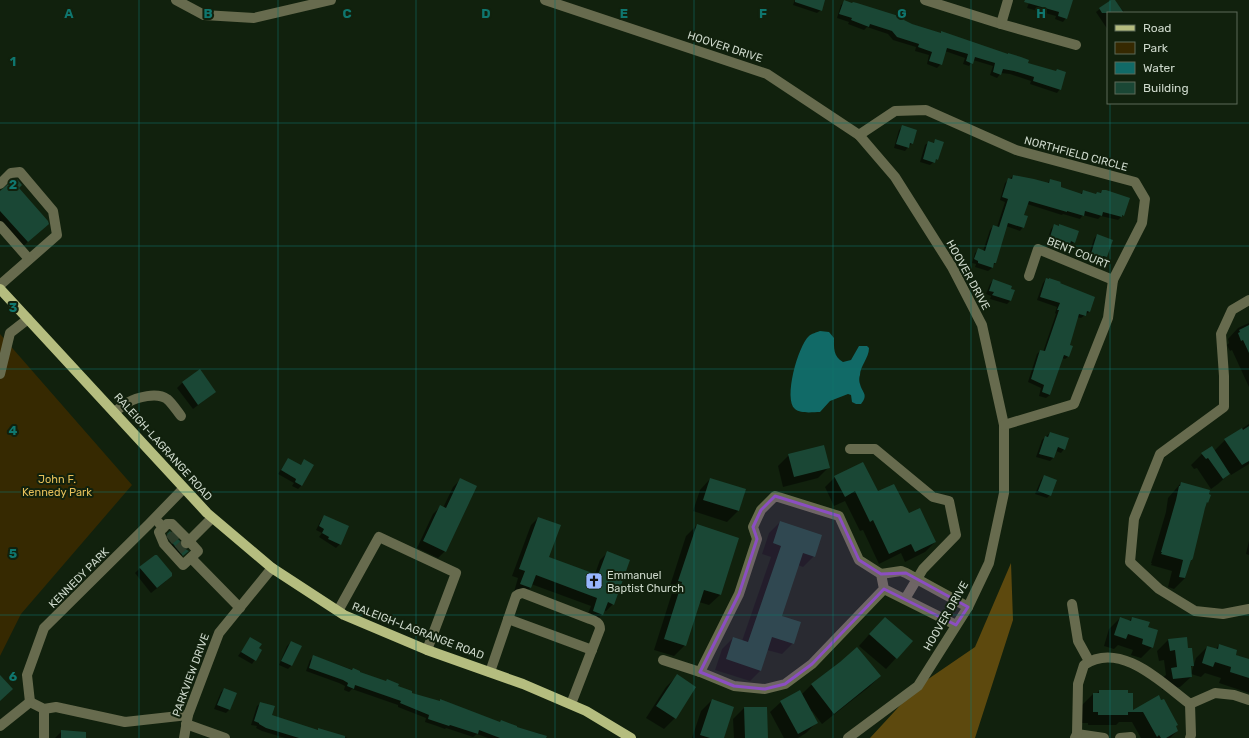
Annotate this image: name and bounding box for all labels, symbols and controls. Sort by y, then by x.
text: A [64,6,74,21]
text: B [203,6,213,21]
text: C [342,6,352,21]
text: D [481,6,491,21]
text: E [620,6,628,21]
text: F [759,6,767,21]
text: G [897,6,907,21]
text: H [1036,6,1046,21]
legend [1107,12,1237,104]
text: Road [1143,21,1171,35]
street label: HOOVER DRIVE [686,29,764,65]
text: Park [1143,41,1169,55]
text: 1 [10,54,16,69]
text: Water [1143,61,1175,75]
text: Building [1143,81,1189,95]
street label: NORTHFIELD CIRCLE [1023,134,1130,174]
text: 2 [9,177,17,192]
street label: BENT COURT [1045,235,1112,272]
street label: HOOVER DRIVE [943,238,993,313]
text: 3 [9,300,18,315]
street label: RALEIGH-LAGRANGE ROAD [111,390,215,504]
text: 4 [9,423,18,438]
park label: John F. Kennedy Park [22,473,92,499]
street label: KENNEDY PARK [46,545,112,611]
text: 5 [9,546,17,561]
place label: Emmanuel Baptist Church [607,569,684,595]
church icon: Emmanuel Baptist Church [584,571,604,591]
street label: HOOVER DRIVE [921,579,971,653]
street label: RALEIGH-LAGRANGE ROAD [350,600,486,662]
street label: PARKVIEW DRIVE [170,631,212,718]
text: 6 [9,669,18,684]

